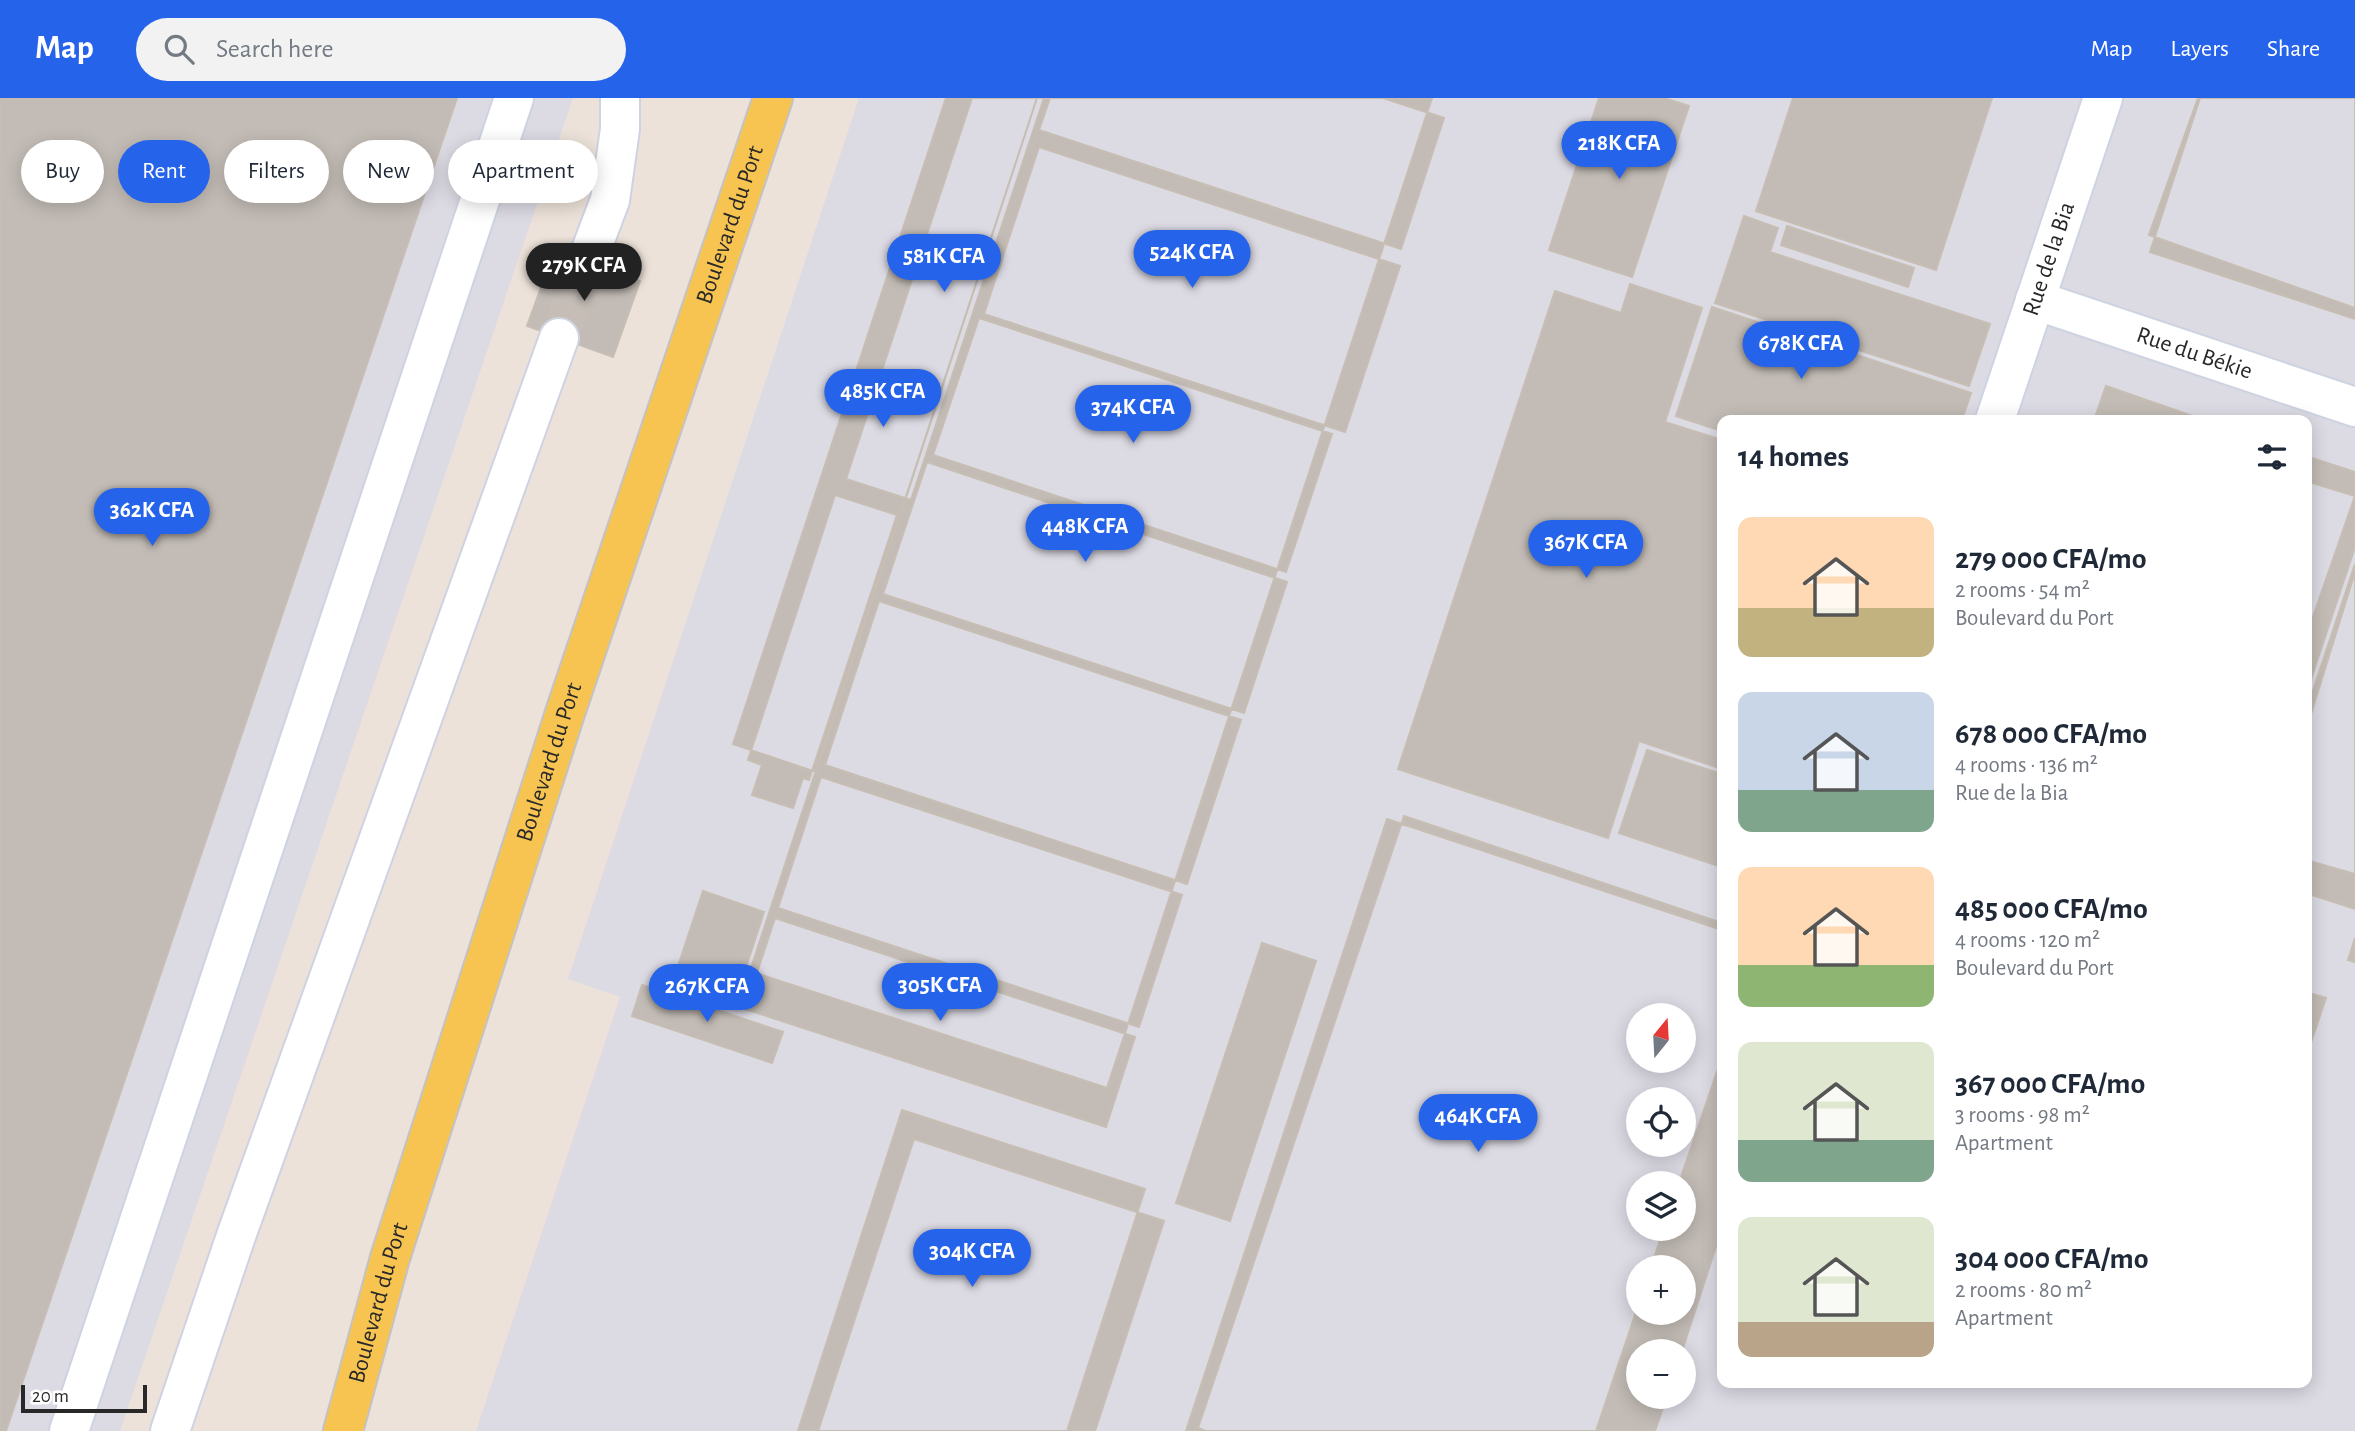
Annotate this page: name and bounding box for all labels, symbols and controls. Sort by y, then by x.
search box [136,18,626,81]
icon: search [160,30,198,68]
text: Map [35,32,94,65]
text: Search here [216,36,334,62]
text: Map [2090,37,2132,61]
text: Layers [2170,37,2229,61]
text: Share [2267,37,2320,61]
pin: 218K CFA [1547,122,1691,181]
text: 218K CFA [1578,132,1660,155]
chip: Buy [21,140,104,203]
chip: Rent [118,140,210,203]
chip: Filters [224,140,329,203]
chip: New [343,140,434,203]
chip: Apartment [448,140,598,203]
street label: Boulevard du Port [692,142,768,307]
street label: Rue de la Bia [2019,199,2079,319]
pin: 524K CFA [1120,230,1264,290]
pin: 581K CFA [872,234,1016,294]
text: 524K CFA [1150,241,1234,264]
pin: 279K CFA [512,244,656,303]
text: 581K CFA [903,245,985,268]
text: 279K CFA [542,254,626,277]
pin: 678K CFA [1729,322,1873,381]
street label: Rue du Békie [2133,323,2255,384]
text: 678K CFA [1759,332,1843,355]
pin: 485K CFA [811,370,955,429]
text: 485K CFA [840,380,926,403]
pin: 374K CFA [1061,386,1205,445]
text: 374K CFA [1091,396,1175,419]
icon: filters [2253,438,2291,476]
text: 14 homes [1738,442,1849,472]
pin: 362K CFA [80,489,224,548]
text: 362K CFA [110,499,194,522]
pin: 448K CFA [1013,504,1157,564]
text: 448K CFA [1042,515,1129,538]
pin: 367K CFA [1514,520,1658,580]
text: 367K CFA [1544,531,1628,554]
text: 279 000 CFA/mo [1955,544,2147,574]
icon: home [1794,545,1878,629]
text: 2 rooms · 54 m² [1955,579,2090,602]
text: Boulevard du Port [1955,607,2114,630]
street label: Boulevard du Port [512,679,586,845]
text: 678 000 CFA/mo [1955,719,2147,749]
icon: home [1794,720,1878,804]
text: 4 rooms · 136 m² [1955,754,2098,777]
text: Rue de la Bia [1955,782,2068,805]
text: 485 000 CFA/mo [1955,894,2148,924]
icon: home [1794,895,1878,979]
text: 4 rooms · 120 m² [1955,929,2100,952]
text: Boulevard du Port [1955,957,2114,980]
pin: 267K CFA [635,964,779,1024]
pin: 305K CFA [868,964,1012,1023]
text: 305K CFA [898,974,982,997]
text: 267K CFA [665,975,749,998]
north arrow [1626,1003,1696,1073]
map controls [1626,1003,1696,1409]
text: 367 000 CFA/mo [1955,1069,2145,1099]
icon: home [1794,1070,1878,1154]
button: locate [1626,1087,1696,1157]
pin: 464K CFA [1406,1094,1550,1154]
text: 3 rooms · 98 m² [1955,1104,2090,1127]
text: 464K CFA [1435,1105,1521,1128]
text: Apartment [1955,1132,2053,1155]
button: layers [1626,1171,1696,1241]
street label: Boulevard du Port [345,1219,413,1386]
pin: 304K CFA [900,1230,1044,1289]
text: 304K CFA [929,1240,1015,1263]
text: 304 000 CFA/mo [1955,1244,2149,1274]
icon: home [1794,1245,1878,1329]
button: + [1626,1255,1696,1325]
text: 2 rooms · 80 m² [1955,1279,2092,1302]
text: Apartment [1955,1307,2053,1330]
button: − [1626,1339,1696,1409]
scale bar [21,1382,147,1414]
text: 20 m [32,1387,69,1406]

